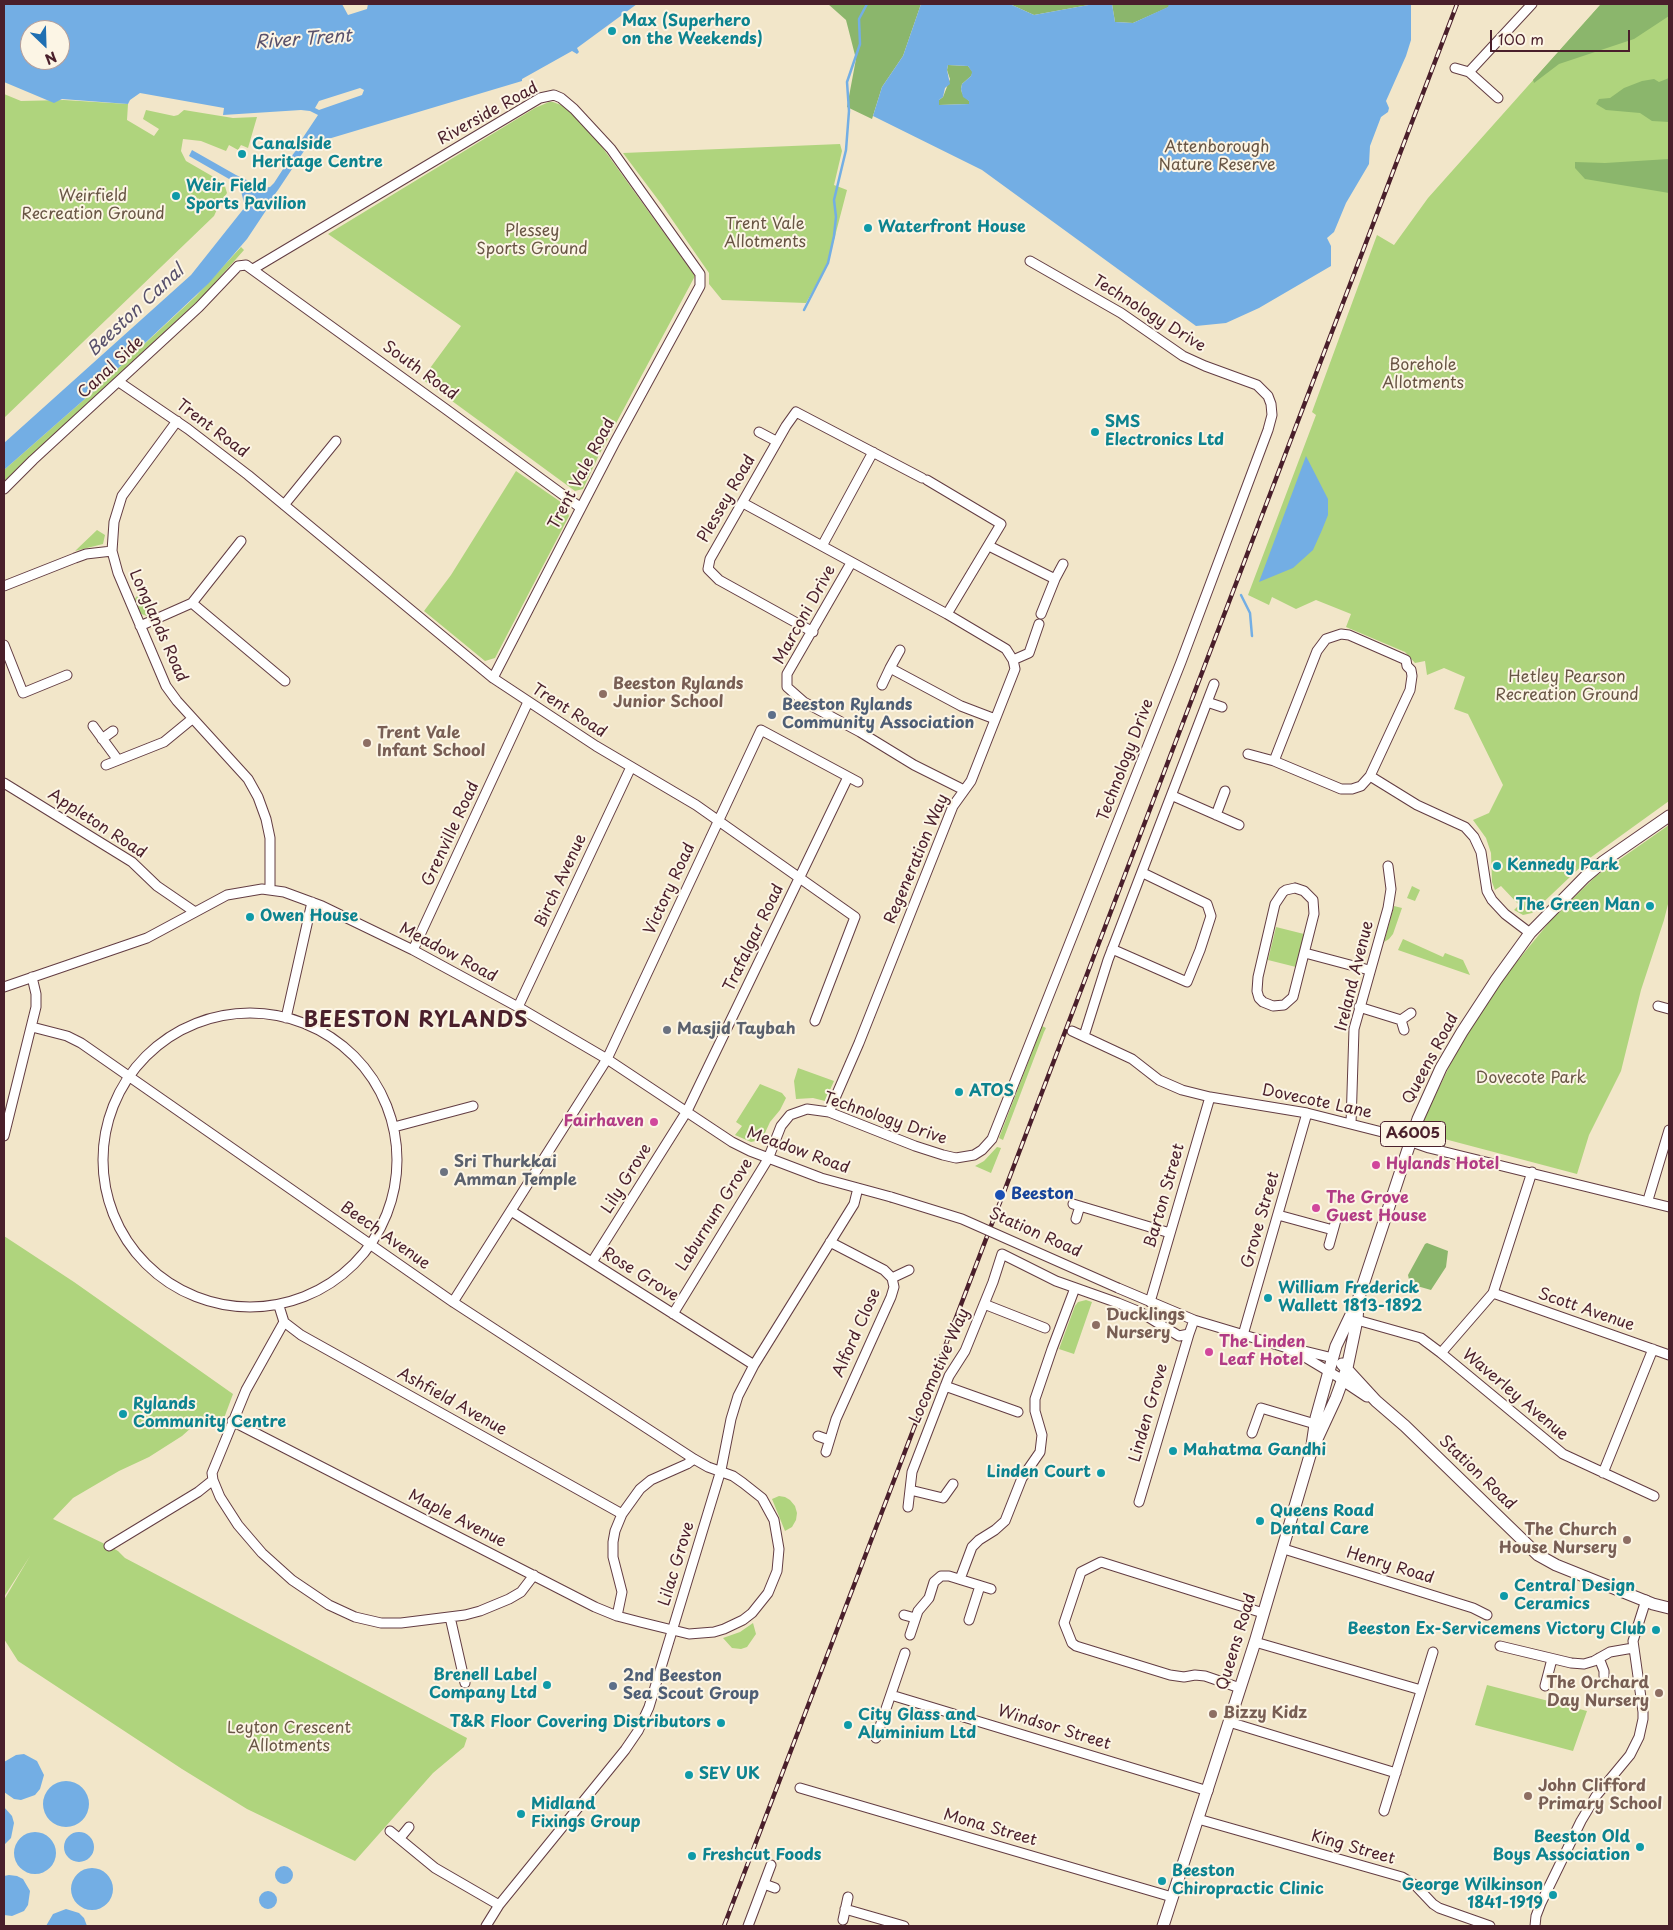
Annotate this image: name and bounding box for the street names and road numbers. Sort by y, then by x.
street label: Riverside Road [434,78,542,150]
street label: Technology Drive [1089,272,1209,356]
street label: Canal Side [74,333,148,403]
street label: South Road [379,337,461,405]
street label: Trent Road [172,396,252,462]
street label: Trent Vale Road [545,415,619,533]
street label: Plessey Road [694,452,760,546]
street label: Marconi Drive [770,562,840,668]
street label: Longlands Road [125,567,191,685]
street label: Trent Road [528,680,610,742]
street label: Technology Drive [1094,696,1158,824]
street label: Grenville Road [418,779,484,889]
street label: Appleton Road [44,785,150,863]
street label: Regeneration Way [881,791,953,927]
street label: Birch Avenue [531,831,591,931]
street label: Victory Road [640,840,700,938]
street label: Trafalgar Road [720,881,788,995]
street label: Meadow Road [396,919,500,987]
street label: Ireland Avenue [1332,919,1378,1033]
street label: Queens Road [1399,1010,1463,1108]
street label: Dovecote Lane [1260,1081,1374,1123]
street label: Technology Drive [821,1089,949,1149]
road number: A6005 [1380,1122,1446,1146]
street label: Meadow Road [744,1124,852,1178]
street label: Lily Grove [598,1140,656,1218]
street label: Barton Street [1141,1141,1189,1251]
street label: Laburnum Grove [673,1155,757,1275]
street label: Grove Street [1238,1170,1284,1270]
street label: Beech Avenue [337,1198,433,1274]
street label: Station Road [986,1204,1084,1262]
street label: Rose Grove [598,1244,682,1306]
street label: Scott Avenue [1535,1285,1637,1335]
street label: Alford Close [829,1286,885,1380]
street label: Locomotive Way [906,1305,974,1427]
street label: Waverley Avenue [1458,1345,1572,1445]
street label: Linden Grove [1126,1361,1172,1465]
street label: Ashfield Avenue [394,1364,510,1440]
street label: Station Road [1435,1432,1519,1514]
street label: Maple Avenue [405,1486,509,1552]
street label: Lilac Grove [655,1519,699,1609]
street label: Henry Road [1344,1544,1436,1588]
street label: Queens Road [1213,1591,1261,1693]
street label: Windsor Street [995,1702,1113,1754]
street label: Mona Street [941,1805,1039,1851]
street label: King Street [1309,1827,1397,1869]

